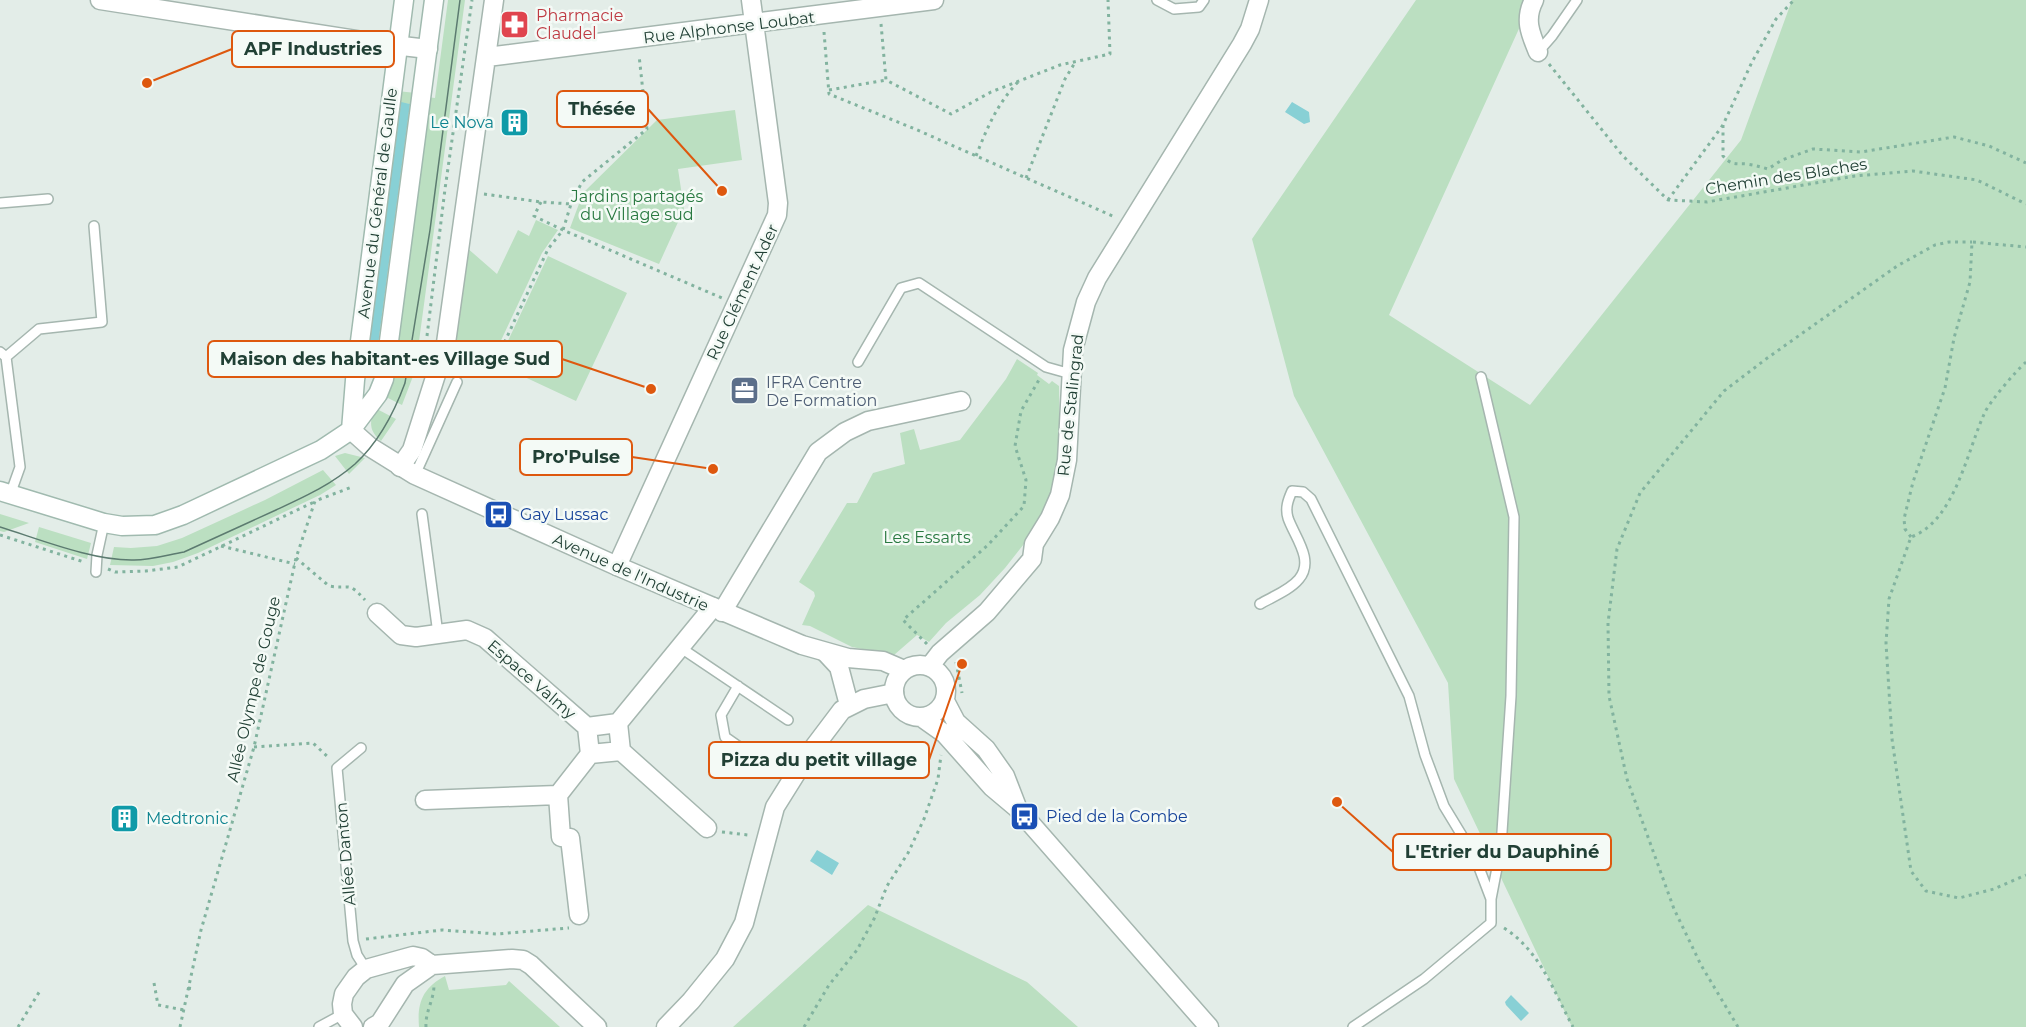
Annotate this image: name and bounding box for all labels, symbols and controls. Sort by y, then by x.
place label: Pharmacie Claudel [536,6,623,43]
street label: Rue Alphonse Loubat [642,7,817,47]
pharmacy icon: Pharmacie Claudel [499,8,531,40]
callout: APF Industries [232,31,394,67]
text: APF Industries [243,38,382,60]
street label: Avenue du Général de Gaulle [354,87,401,319]
callout: Thésée [557,91,648,127]
text: Thésée [568,98,636,120]
building icon: Le Nova [499,106,531,138]
place label: Le Nova [430,113,494,132]
street label: Chemin des Blaches [1704,154,1869,199]
park label: Jardins partagés du Village sud [570,187,703,224]
street label: Rue Clément Ader [703,221,782,363]
street label: Rue de Stalingrad [1054,333,1087,477]
callout: Maison des habitant-es Village Sud [208,341,562,377]
text: Maison des habitant-es Village Sud [220,348,550,370]
place label: IFRA Centre De Formation [766,373,877,410]
office icon: IFRA Centre De Formation [729,375,761,407]
callout: Pro'Pulse [520,439,632,475]
text: Pro'Pulse [532,446,620,468]
bus stop icon: Gay Lussac [483,498,515,530]
place label: Gay Lussac [520,505,608,524]
park label: Les Essarts [883,528,971,547]
street label: Avenue de l'Industrie [550,529,712,615]
street label: Allée Olympe de Gouge [223,594,284,784]
street label: Espace Valmy [484,636,580,723]
callout: Pizza du petit village [709,742,929,778]
text: Pizza du petit village [721,749,917,771]
bus stop icon: Pied de la Combe [1009,800,1041,832]
street label: Allée Danton [331,801,359,907]
building icon: Medtronic [109,802,141,834]
place label: Pied de la Combe [1046,807,1188,826]
place label: Medtronic [146,809,229,828]
callout: L'Etrier du Dauphiné [1393,834,1611,870]
text: L'Etrier du Dauphiné [1405,841,1599,863]

